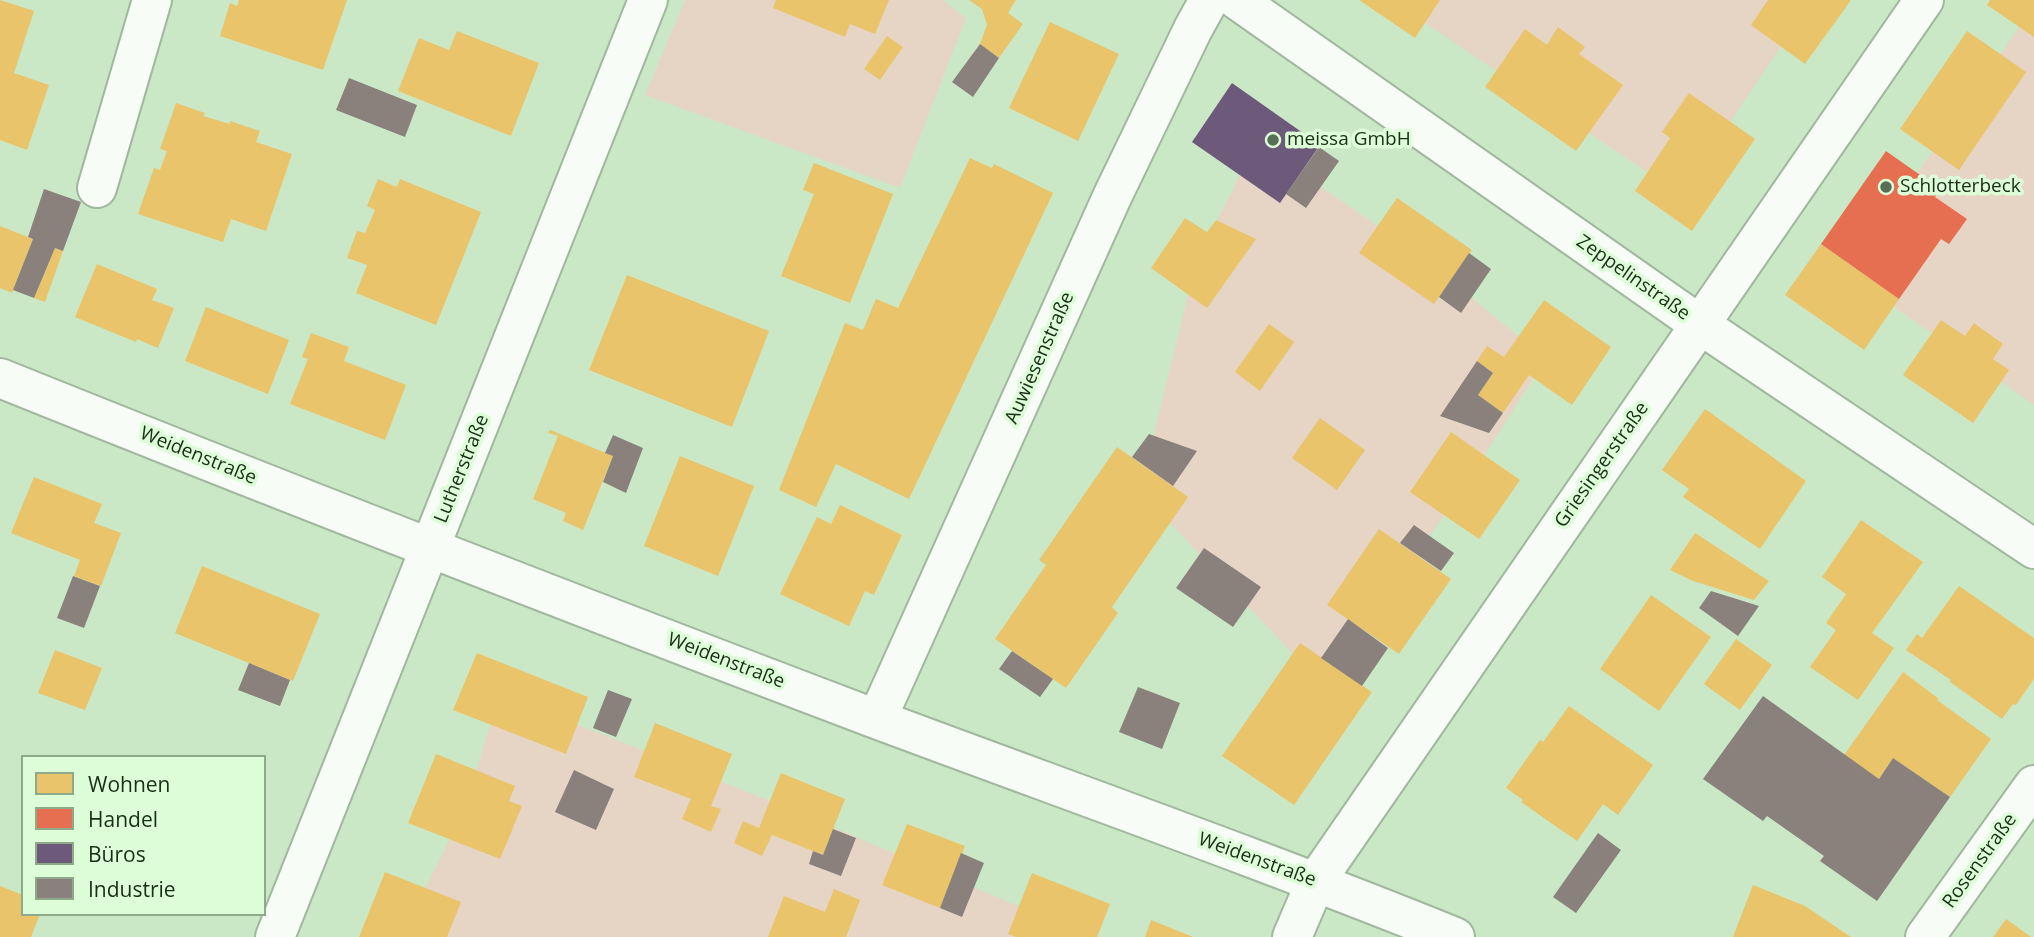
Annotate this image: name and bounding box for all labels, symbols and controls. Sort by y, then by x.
place label: meissa GmbH [1287,129,1411,151]
marker: meissa GmbH [1265,132,1281,148]
place label: Schlotterbeck [1900,176,2021,198]
marker: Schlotterbeck [1878,179,1894,195]
street label: Zeppelinstraße [1572,230,1694,326]
street label: Auwiesenstraße [1001,289,1079,427]
street label: Griesingerstraße [1550,398,1654,532]
street label: Lutherstraße [430,411,494,527]
street label: Weidenstraße [136,422,260,490]
street label: Weidenstraße [664,628,788,694]
legend [21,755,266,916]
text: Wohnen [88,770,170,798]
text: Handel [88,805,158,833]
street label: Rosenstraße [1938,809,2022,913]
street label: Weidenstraße [1195,828,1319,892]
text: Büros [88,840,146,868]
text: Industrie [88,875,176,903]

